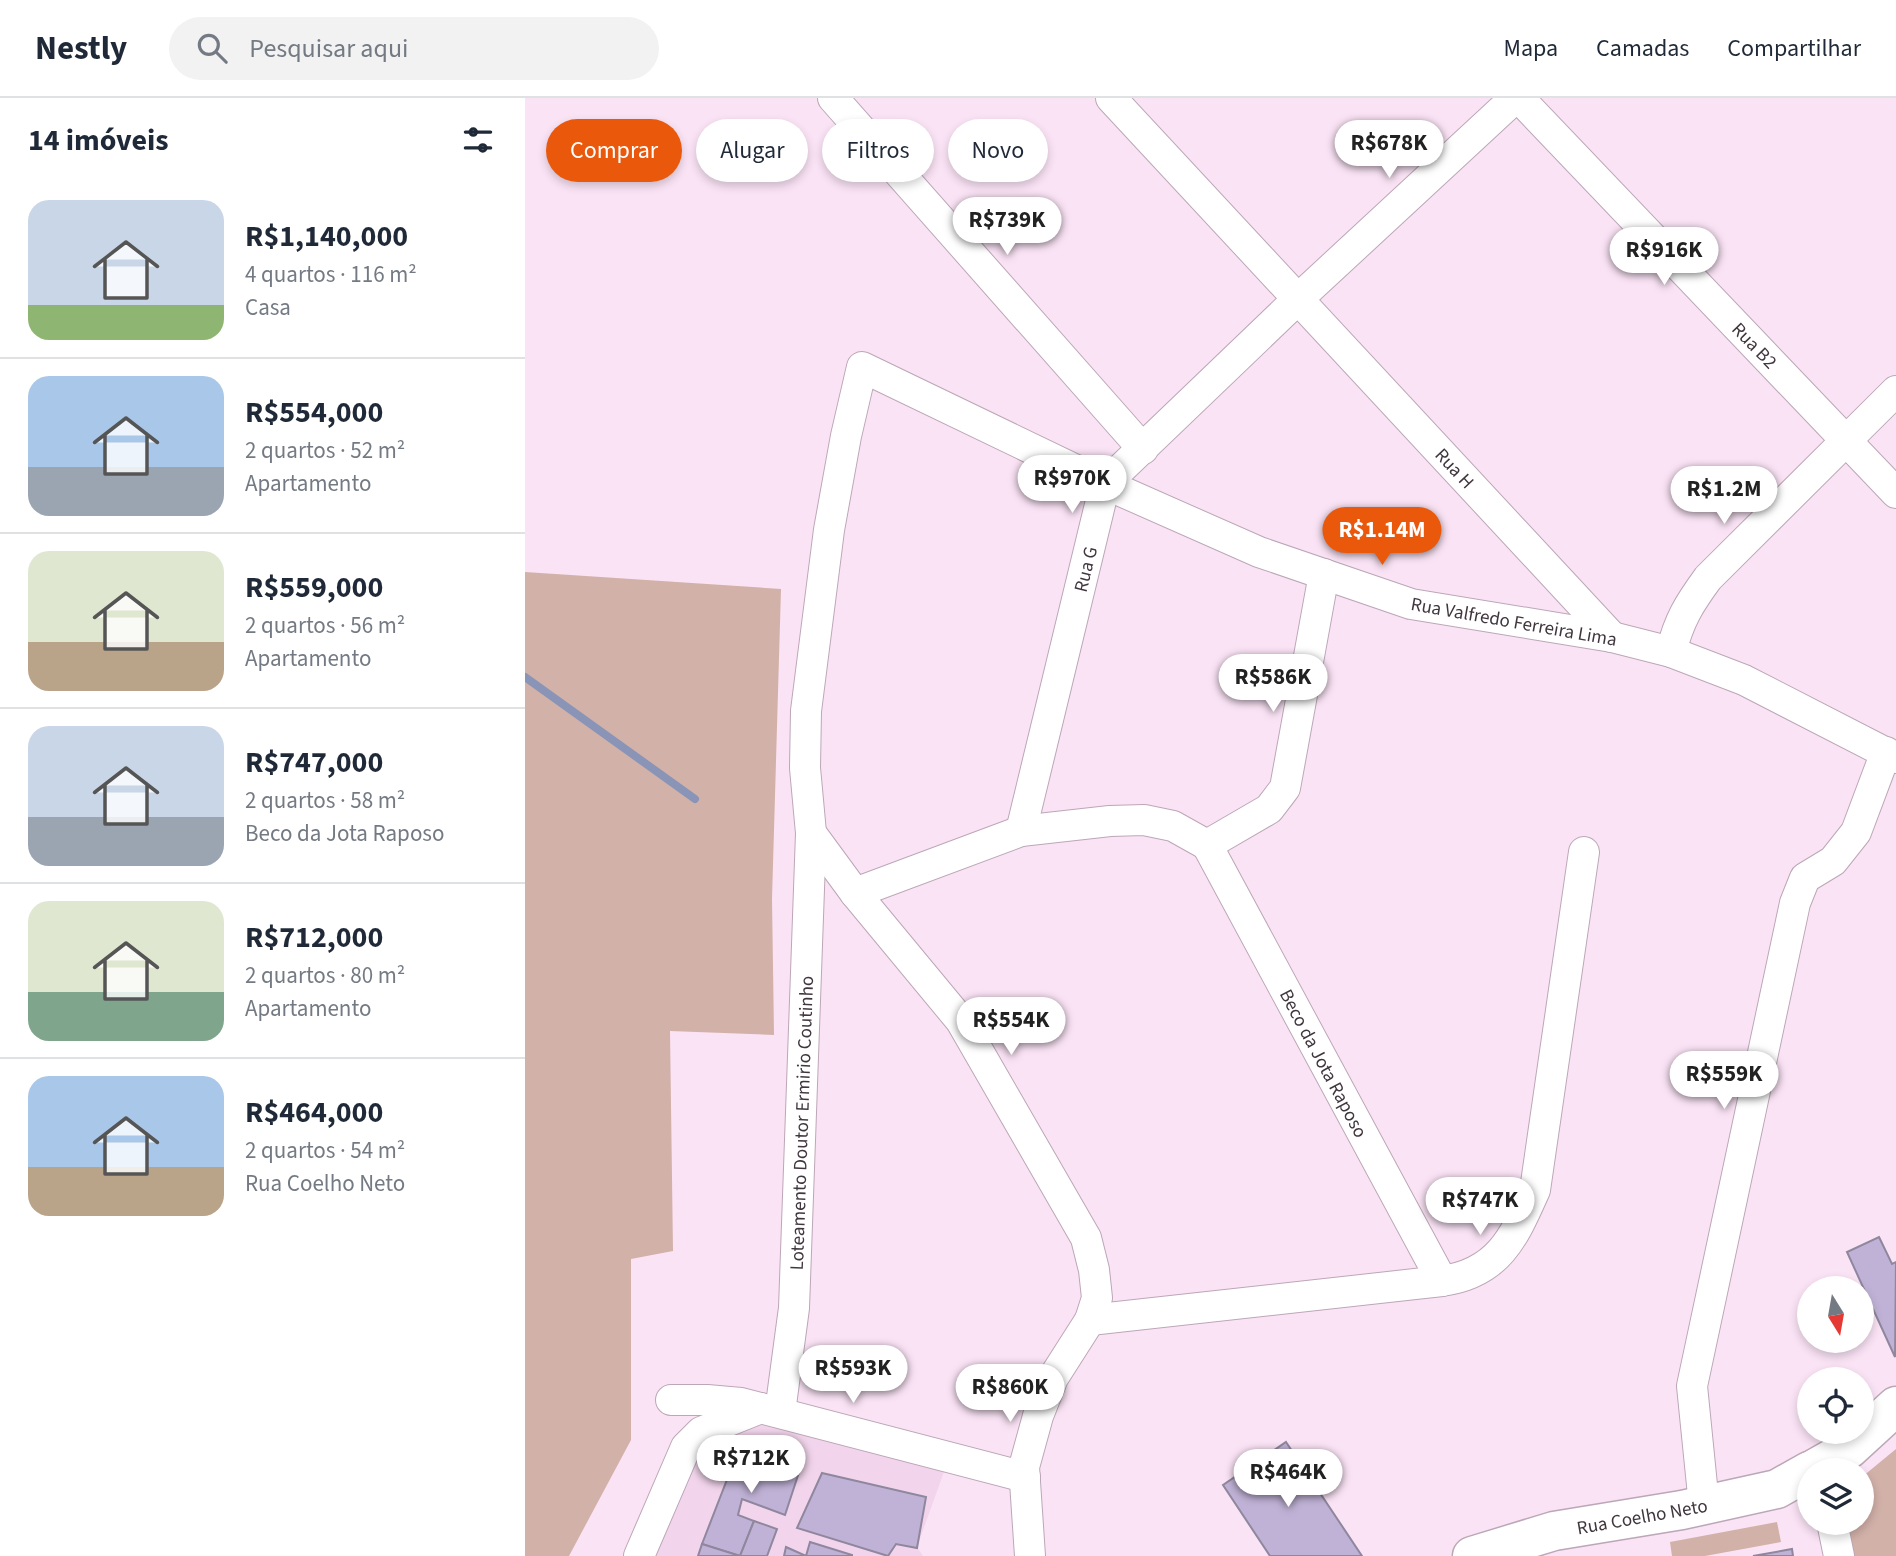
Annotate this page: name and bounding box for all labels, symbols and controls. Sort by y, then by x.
search box [169,17,659,80]
text: Nestly [35,25,127,72]
icon: search [193,29,231,67]
text: Pesquisar aqui [249,30,408,67]
text: Mapa [1503,31,1558,66]
text: Camadas [1596,31,1689,66]
text: Compartilhar [1727,31,1861,66]
text: 14 imóveis [28,119,169,162]
chip: Comprar [546,119,682,182]
chip: Alugar [696,119,808,182]
chip: Filtros [822,119,934,182]
chip: Novo [948,119,1048,182]
pin: R$678K [1332,120,1446,180]
icon: filters [459,121,497,159]
text: R$678K [1351,126,1427,159]
pin: R$739K [950,198,1064,257]
text: R$739K [969,203,1045,236]
text: R$1,140,000 [245,215,408,258]
icon: home [84,228,168,312]
pin: R$916K [1607,228,1721,287]
text: R$916K [1626,233,1702,266]
text: 4 quartos · 116 m² [245,258,417,291]
text: Casa [245,291,291,324]
street label: Rua B2 [1725,317,1783,375]
text: R$554,000 [245,391,383,434]
icon: home [84,404,168,488]
text: 2 quartos · 52 m² [245,434,405,467]
street label: Rua H [1428,443,1480,495]
pin: R$970K [1015,456,1129,515]
text: R$970K [1034,461,1110,494]
pin: R$1.2M [1667,466,1781,526]
text: Apartamento [245,467,371,500]
text: R$1.2M [1687,472,1761,505]
pin: R$1.14M [1317,508,1447,567]
text: R$1.14M [1338,513,1426,546]
street label: Rua G [1068,544,1105,595]
text: R$559,000 [245,566,383,609]
icon: home [84,579,168,663]
street label: Rua Valfredo Ferreira Lima [1409,591,1619,654]
text: 2 quartos · 56 m² [245,609,405,642]
text: Apartamento [245,642,371,675]
pin: R$586K [1216,654,1330,714]
text: R$586K [1235,660,1311,693]
text: R$747,000 [245,741,383,784]
icon: home [84,754,168,838]
text: 2 quartos · 58 m² [245,784,405,817]
text: Beco da Jota Raposo [245,817,444,850]
text: R$712,000 [245,916,383,959]
icon: home [84,929,168,1013]
text: 2 quartos · 80 m² [245,959,405,992]
street label: Loteamento Doutor Ermirio Coutinho [784,975,821,1271]
street label: Beco da Jota Raposo [1272,985,1373,1143]
text: Apartamento [245,992,371,1025]
pin: R$554K [954,998,1068,1057]
text: R$554K [973,1003,1049,1036]
pin: R$559K [1667,1052,1781,1111]
text: R$559K [1686,1057,1762,1090]
text: R$464,000 [245,1091,383,1134]
icon: home [84,1104,168,1188]
text: 2 quartos · 54 m² [245,1134,405,1167]
text: Rua Coelho Neto [245,1167,405,1200]
pin: R$747K [1423,1178,1537,1237]
text: R$747K [1442,1183,1518,1216]
north arrow [1797,1276,1874,1353]
map controls [1797,1276,1874,1535]
pin: R$593K [796,1346,910,1405]
text: R$593K [815,1351,891,1384]
pin: R$860K [953,1364,1067,1424]
button: locate [1797,1367,1874,1444]
text: R$860K [972,1370,1048,1403]
pin: R$712K [694,1436,808,1495]
text: R$712K [713,1441,789,1474]
pin: R$464K [1231,1450,1345,1509]
text: R$464K [1250,1455,1326,1488]
button: layers [1797,1458,1874,1535]
street label: Rua Coelho Neto [1575,1493,1710,1542]

